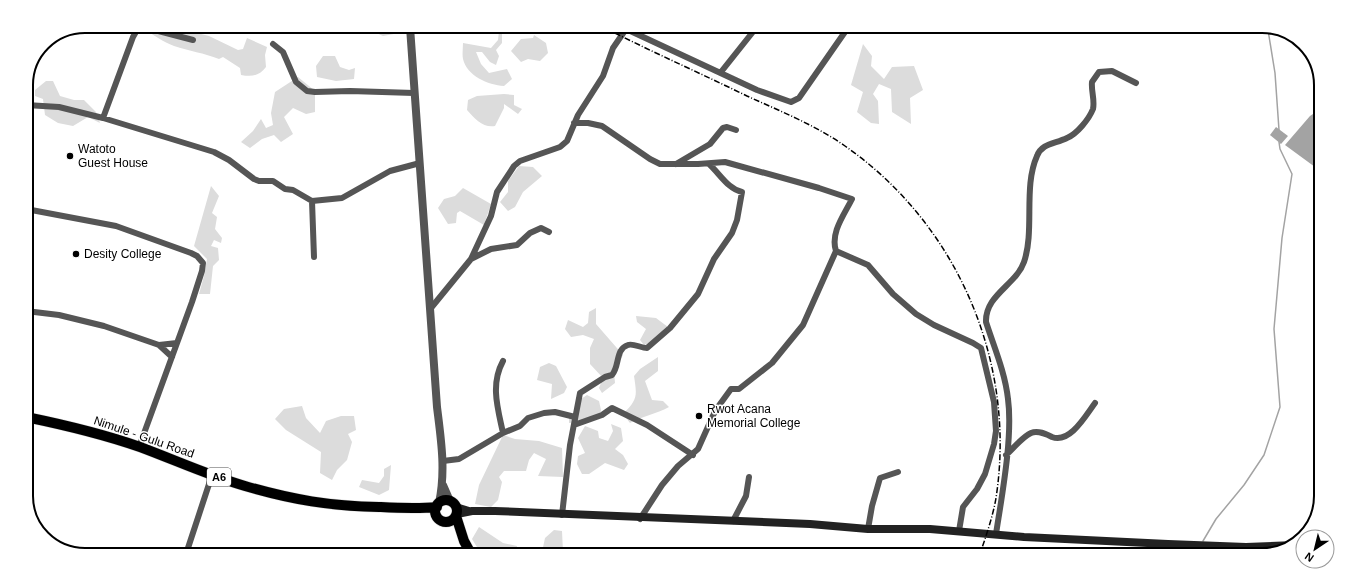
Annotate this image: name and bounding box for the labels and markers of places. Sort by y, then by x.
place label: Watoto Guest House [78,142,148,170]
marker: Watoto Guest House [65,151,75,161]
place label: Desity College [84,247,162,261]
marker: Desity College [71,249,81,259]
place label: Rwot Acana Memorial College [707,402,801,430]
marker: Rwot Acana Memorial College [694,411,704,421]

